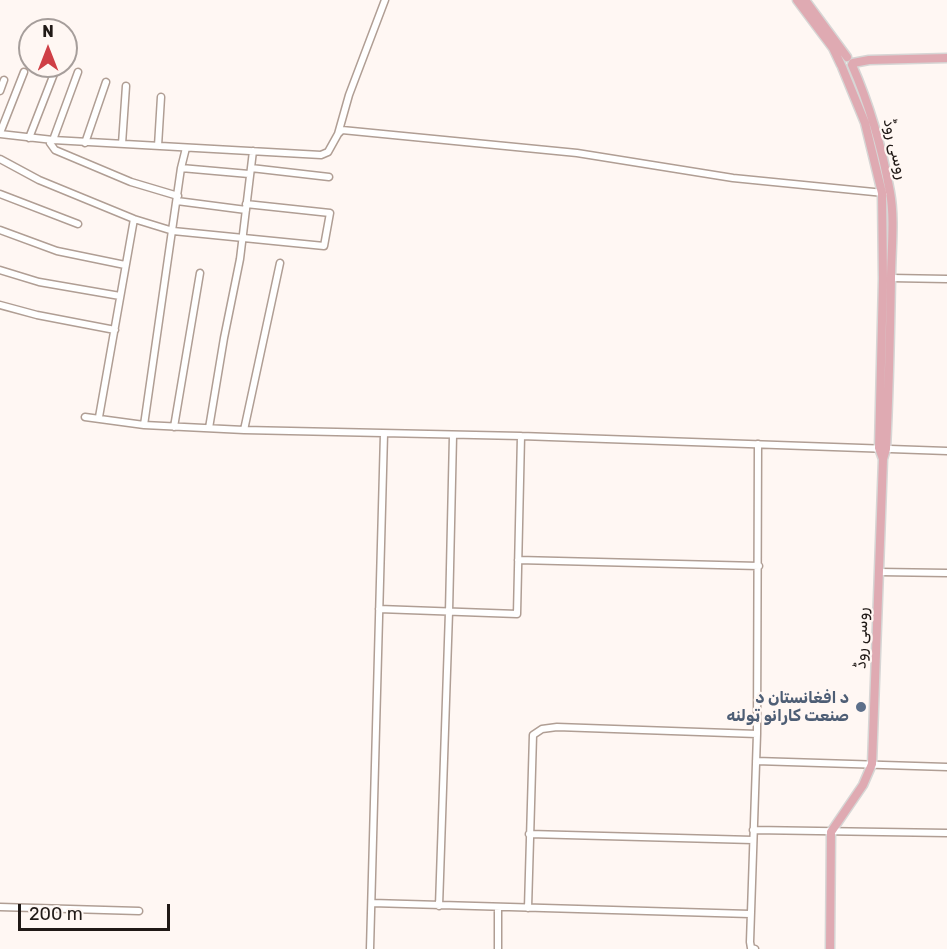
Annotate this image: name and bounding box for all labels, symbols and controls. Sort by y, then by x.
north arrow [18,18,78,78]
text: N [42,22,54,41]
street label: روسی روڈ [879,117,911,181]
street label: روسی روڈ [851,607,873,669]
place label: د افغانستان د صنعت کارانو ټولنه [727,688,849,726]
marker: د افغانستان د صنعت کارانو ټولنه [854,700,868,714]
scale bar [21,892,172,930]
text: 200 m [29,903,83,925]

